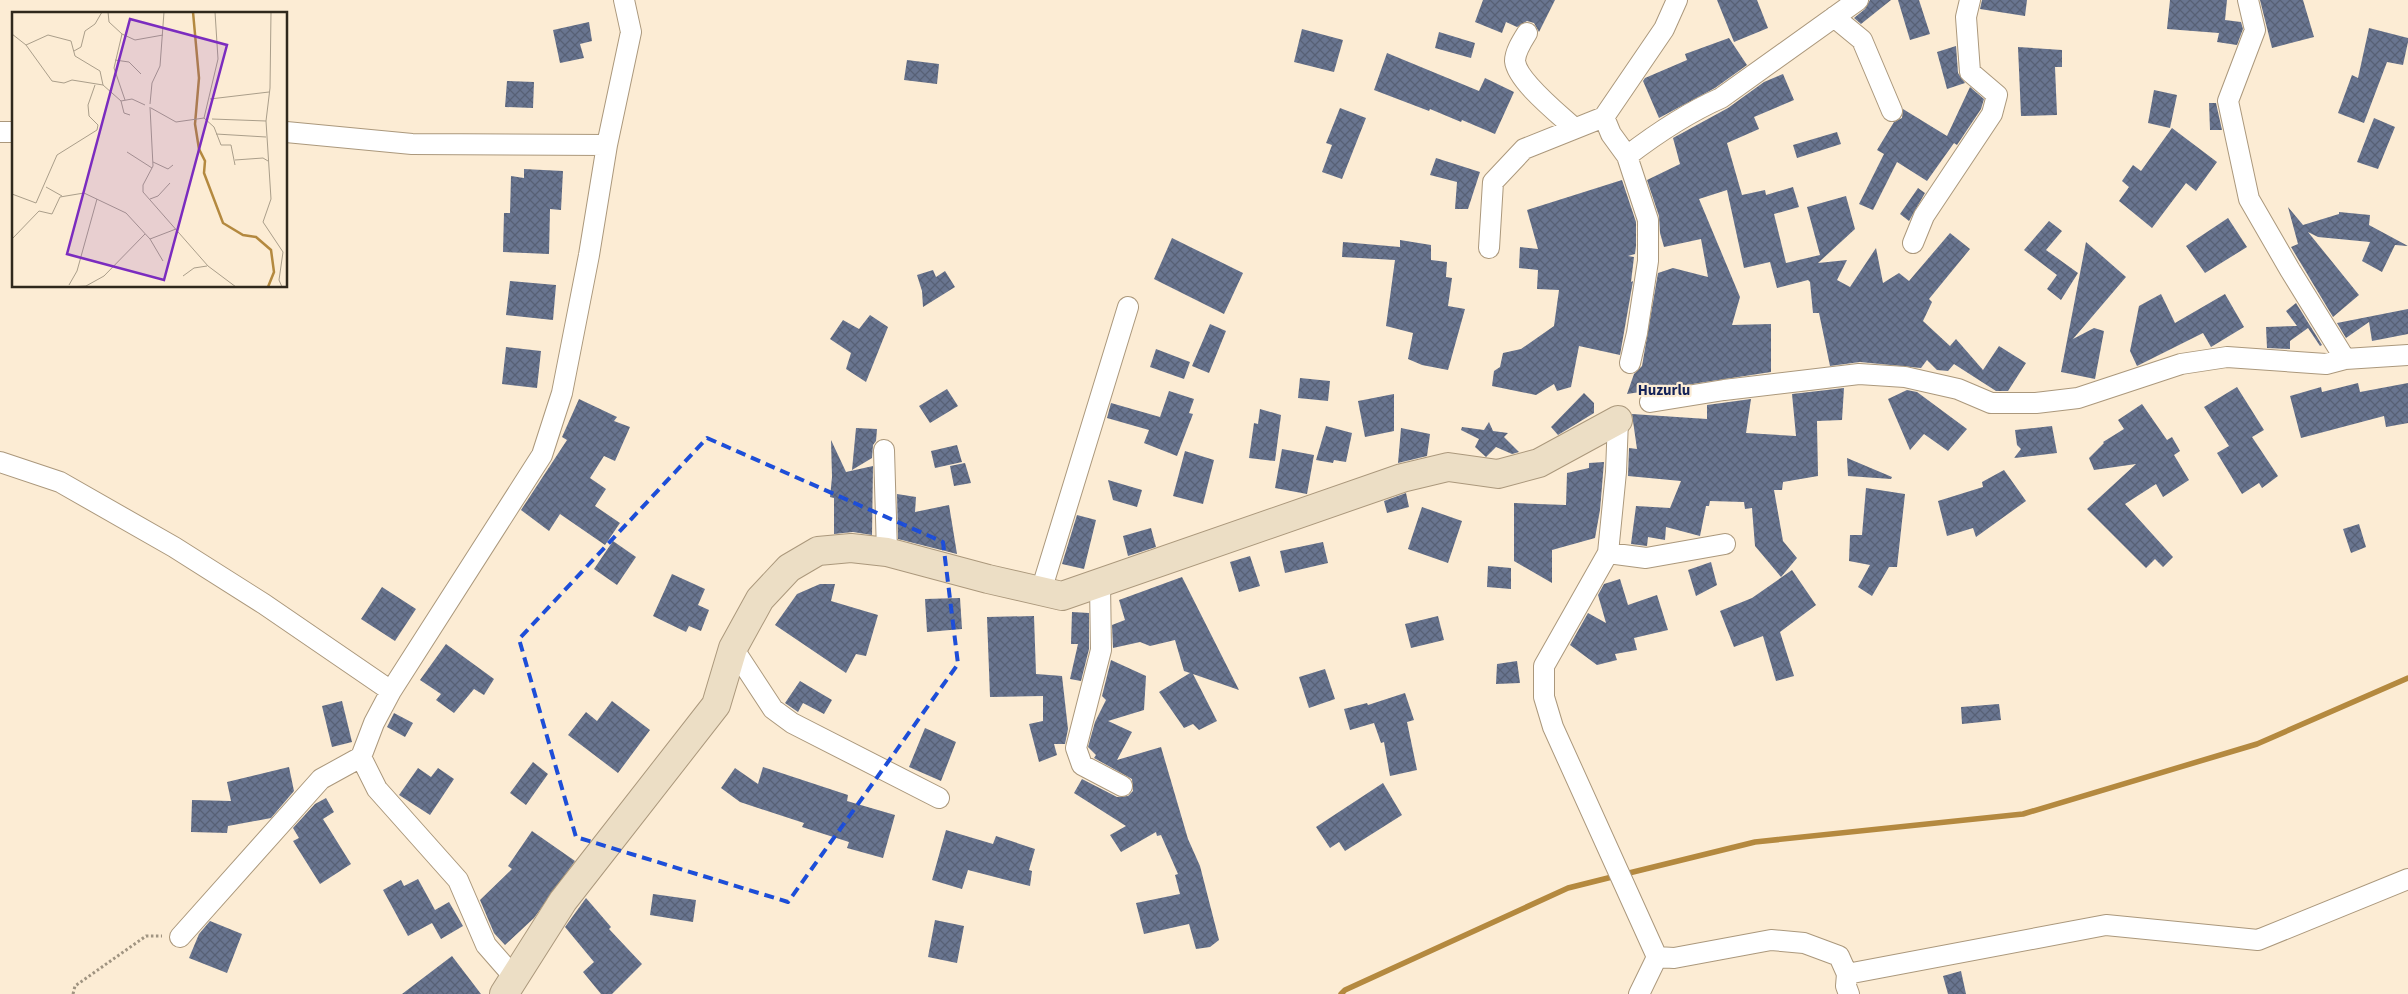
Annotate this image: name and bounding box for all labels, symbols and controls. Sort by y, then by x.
inset map [12,12,288,288]
district label: Huzurlu [1638,380,1690,401]

